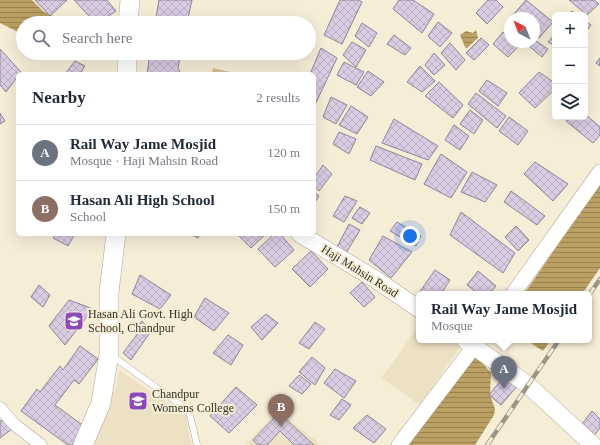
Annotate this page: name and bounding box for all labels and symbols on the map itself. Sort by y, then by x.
north arrow [504,12,540,48]
your location [400,226,420,246]
street label: Haji Mahsin Road [319,242,401,300]
place label: Hasan Ali Govt. High School, Chandpur [88,307,193,335]
school or university icon: Hasan Ali Govt. High School, Chandpur [63,310,85,332]
pin: A [491,356,517,389]
place label: Chandpur Womens College [152,387,234,415]
school or university icon: Chandpur Womens College [127,390,149,412]
pin: B [268,394,294,427]

